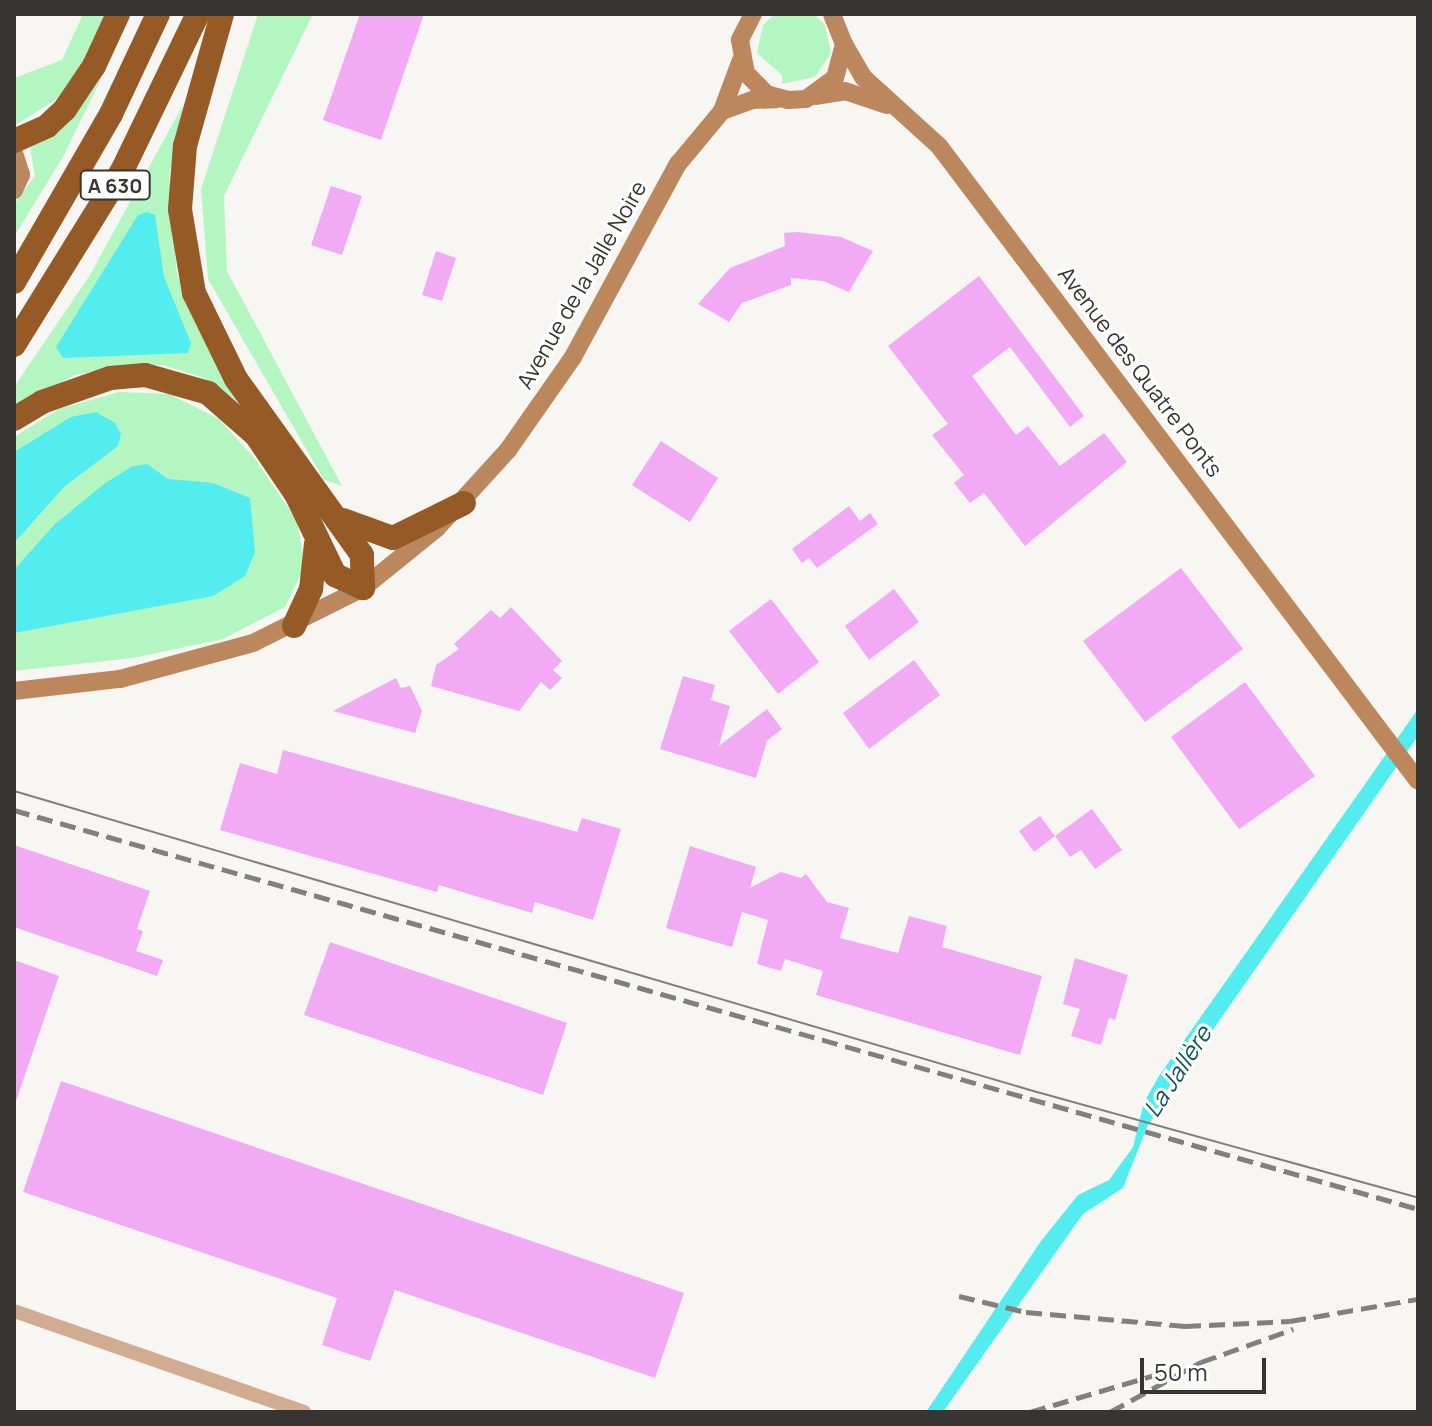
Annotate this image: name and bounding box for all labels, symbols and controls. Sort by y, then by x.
road number: A 630 [79,169,151,201]
street label: Avenue de la Jalle Noire [512,176,652,394]
street label: Avenue des Quatre Ponts [1052,262,1228,482]
water label: La Jallère [1137,1020,1217,1122]
scale bar [1144,1342,1270,1392]
text: 50 m [1154,1355,1208,1388]

